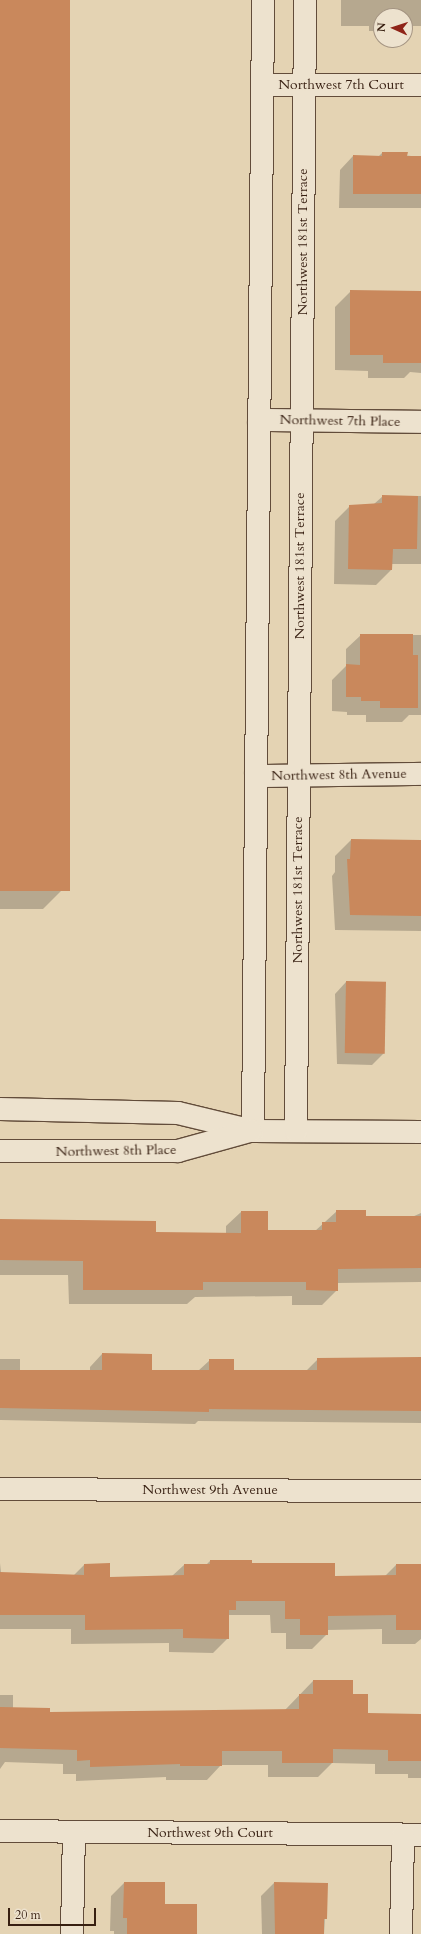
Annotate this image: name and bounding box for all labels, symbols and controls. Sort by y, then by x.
north arrow [373,8,413,48]
text: N [374,22,389,33]
street label: Northwest 7th Court [278,77,404,93]
street label: Northwest 181st Terrace [295,168,311,316]
street label: Northwest 7th Place [279,412,401,430]
street label: Northwest 181st Terrace [292,492,308,640]
street label: Northwest 8th Avenue [271,765,407,785]
street label: Northwest 181st Terrace [290,816,306,964]
street label: Northwest 8th Place [55,1142,177,1160]
street label: Northwest 9th Avenue [142,1482,278,1498]
street label: Northwest 9th Court [147,1825,273,1841]
scale bar [10,1900,98,1926]
text: 20 m [15,1907,41,1923]

